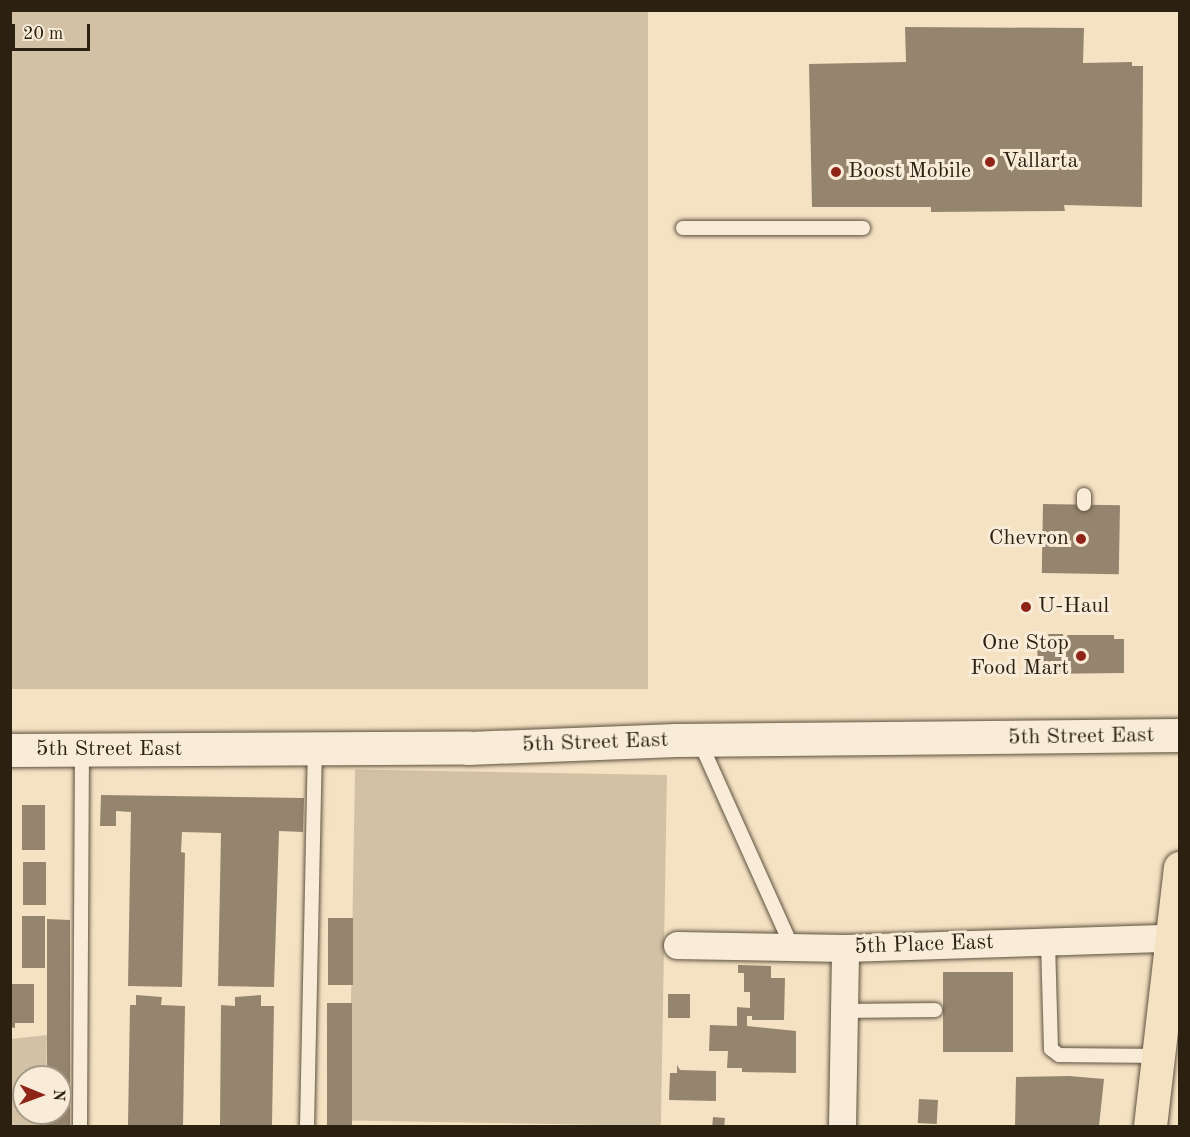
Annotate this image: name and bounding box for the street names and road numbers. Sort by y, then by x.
street label: 5th Street East [1008,723,1154,751]
street label: 5th Street East [521,727,669,759]
street label: 5th Street East [36,737,182,763]
street label: 5th Place East [854,929,994,961]

